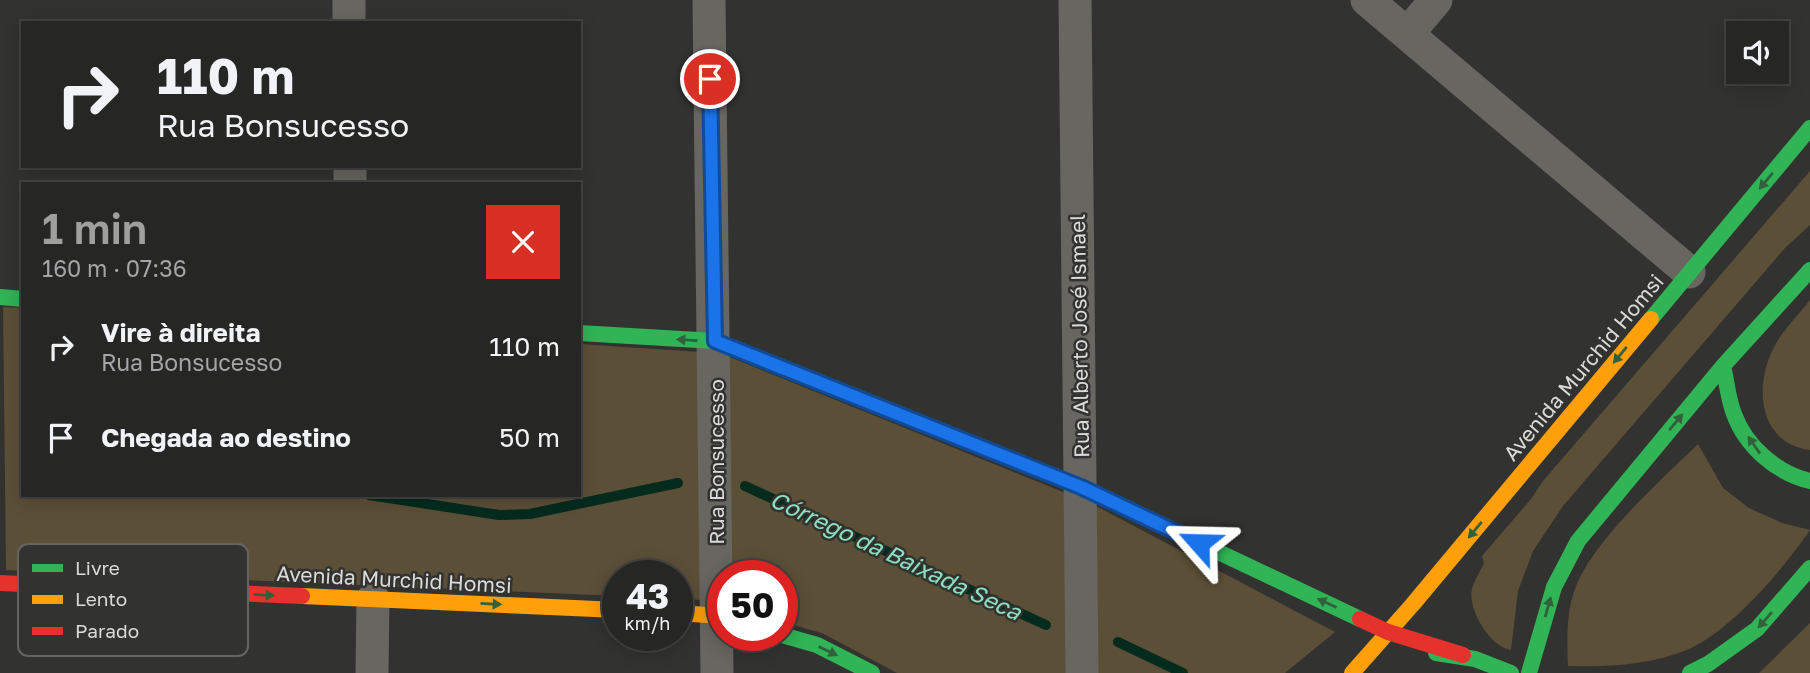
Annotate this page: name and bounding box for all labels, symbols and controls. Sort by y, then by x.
map controls [1726,21,1789,84]
button: sound [1726,21,1789,84]
text: 110 m [157,46,294,105]
icon: right [42,49,133,140]
pin [680,49,740,109]
icon: arrive [691,60,729,98]
text: Rua Bonsucesso [157,106,409,144]
one-way arrow [1759,172,1774,189]
text: 1 min [42,203,147,253]
button: close [486,205,560,279]
street label: Rua Alberto José Ismael [1064,214,1094,458]
text: 160 m · 07:36 [42,254,187,282]
street label: Avenida Murchid Homsi [1497,268,1669,466]
text: Vire à direita [101,317,261,348]
icon: right [42,328,80,366]
text: 110 m [489,331,560,362]
one-way arrow [676,334,698,345]
one-way arrow [1612,346,1628,364]
text: Rua Bonsucesso [101,348,282,376]
street label: Rua Bonsucesso [703,379,729,545]
one-way arrow [1668,413,1684,431]
icon: arrive [42,419,80,457]
text: Chegada ao destino [101,422,351,453]
text: 50 m [499,422,560,453]
one-way arrow [1747,436,1761,454]
water label: Córrego da Baixada Seca [766,485,1027,626]
position arrow [1162,506,1236,580]
one-way arrow [1468,522,1483,539]
legend [18,544,248,656]
text: Livre [75,556,120,579]
street label: Avenida Murchid Homsi [276,560,512,598]
speed limit sign: 50 [707,560,798,651]
text: 43 [626,575,669,617]
text: Lento [75,587,127,610]
one-way arrow [253,589,275,600]
one-way arrow [1317,597,1337,608]
one-way arrow [1543,597,1553,618]
one-way arrow [481,599,503,610]
one-way arrow [1758,611,1773,628]
text: km/h [625,612,670,634]
text: Parado [75,619,139,642]
one-way arrow [818,646,838,657]

